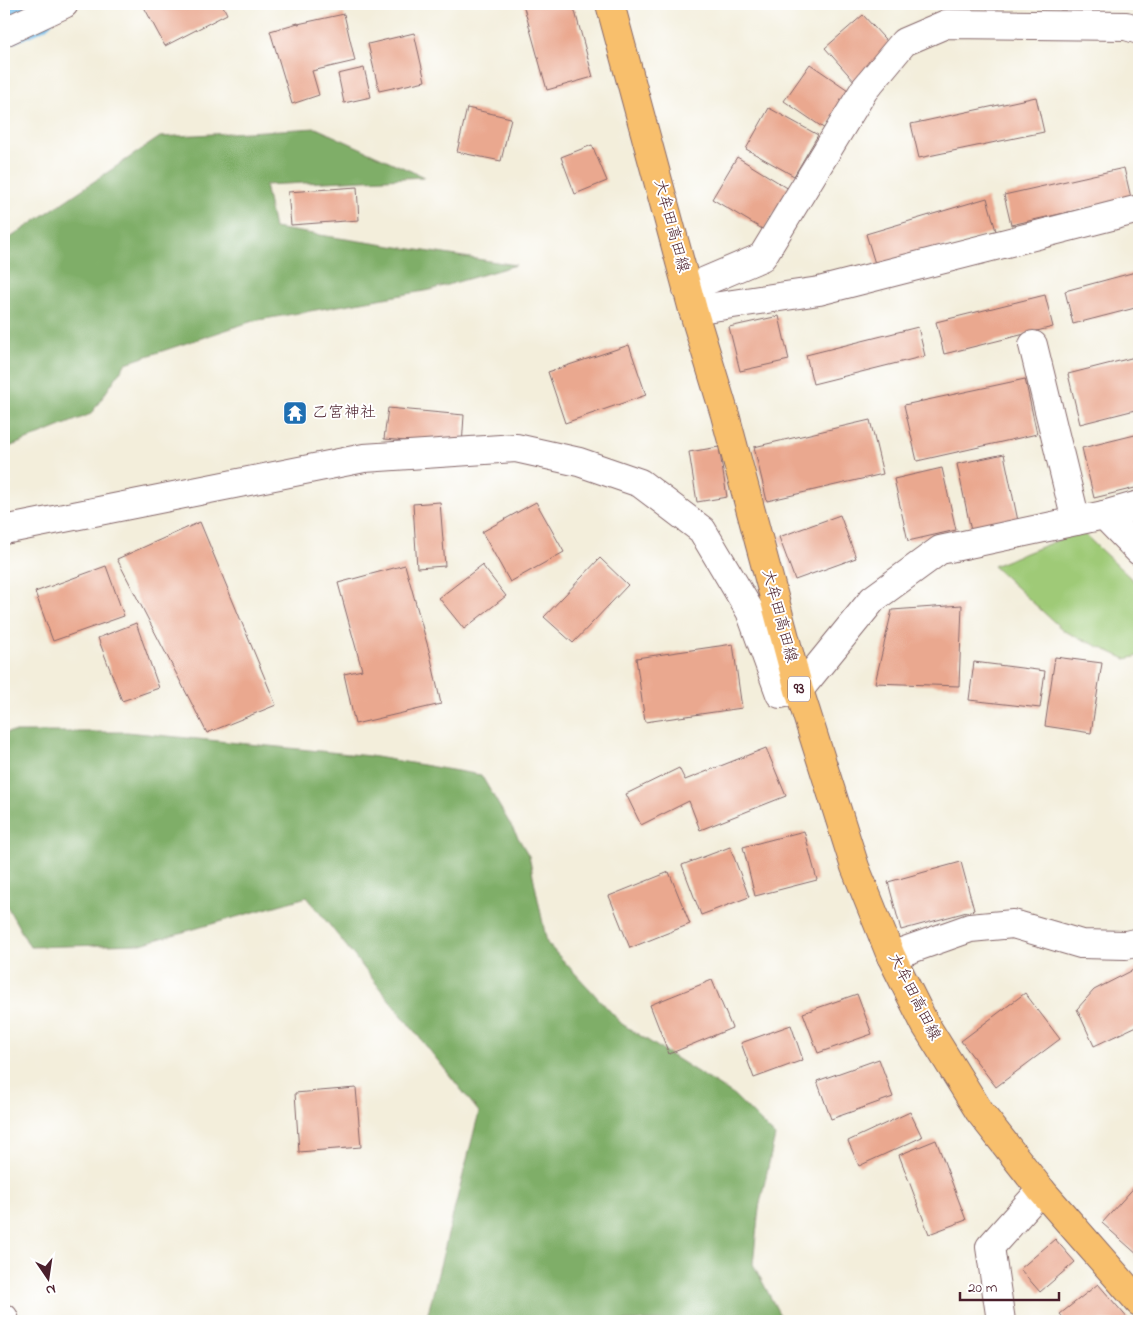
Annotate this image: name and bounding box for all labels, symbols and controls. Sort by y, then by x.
street label: 大牟田高田線 [647,177,695,275]
temple icon: 乙宮神社 [282,400,308,426]
place label: 乙宮神社 [312,401,376,425]
street label: 大牟田高田線 [755,567,803,665]
road number: 93 [788,676,810,702]
street label: 大牟田高田線 [882,949,946,1045]
north arrow [22,1252,72,1302]
scale bar [960,1270,1059,1302]
text: 20 m [968,1277,998,1299]
text: N [44,1278,58,1300]

